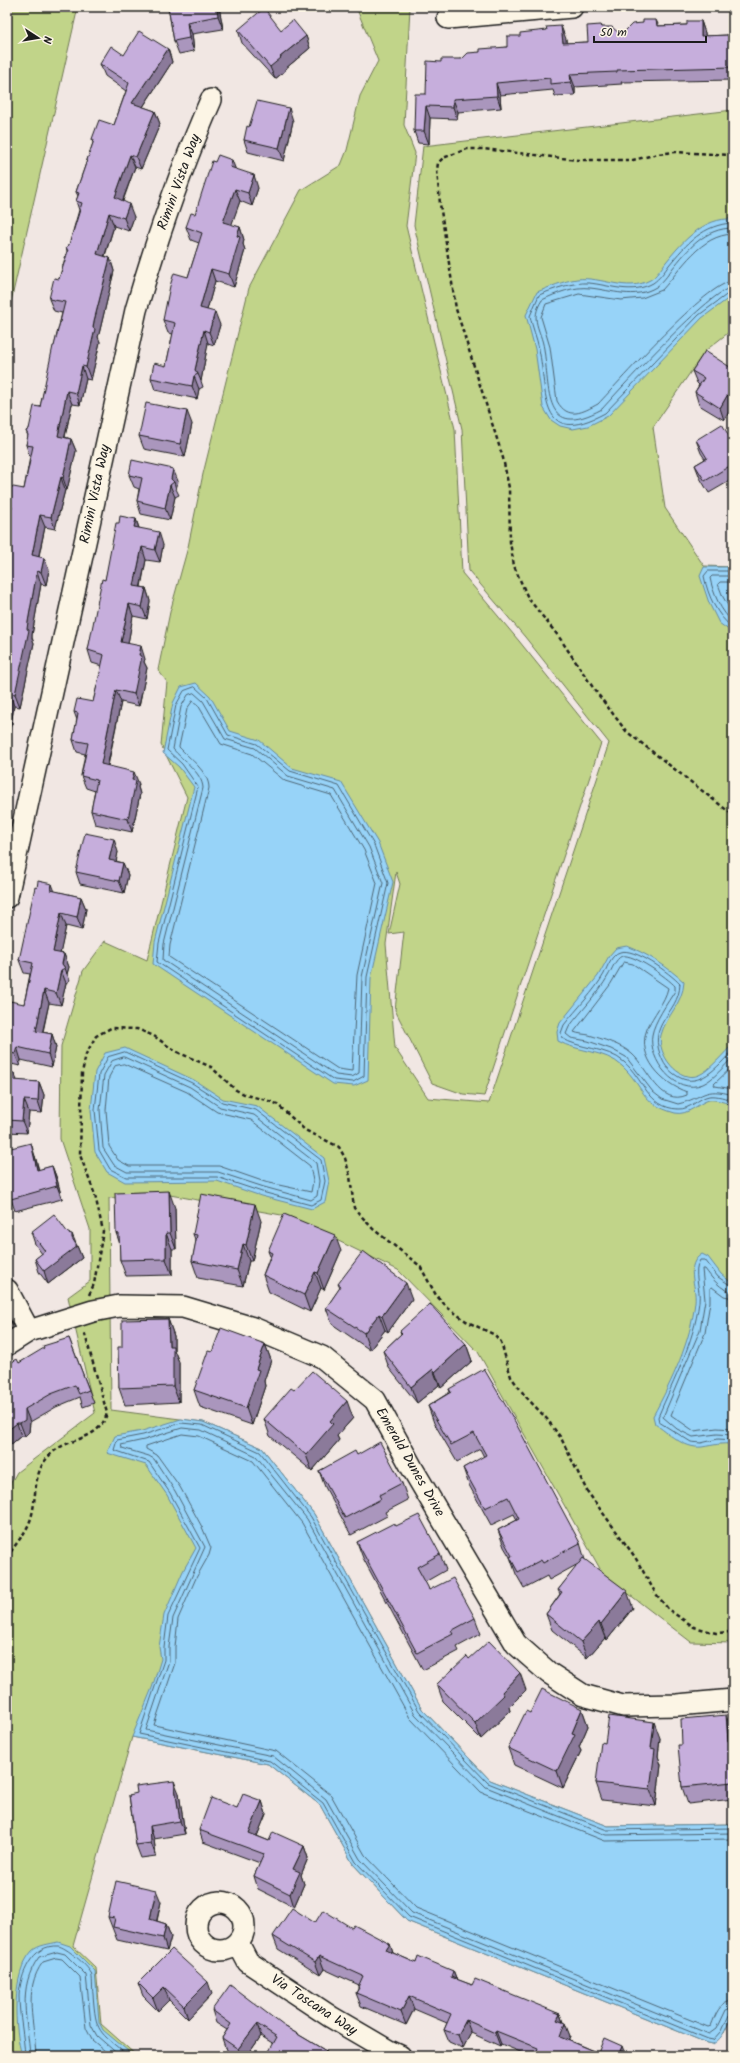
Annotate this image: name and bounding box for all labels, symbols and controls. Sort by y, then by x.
north arrow [18,18,58,58]
scale bar [594,18,706,44]
text: 50 m [600,23,627,42]
text: N [37,35,56,45]
street label: Rimini Vista Way [151,130,207,233]
street label: Rimini Vista Way [74,442,116,546]
street label: Emerald Dunes Drive [370,1403,451,1521]
street label: Via Toscana Way [266,1969,362,2041]

